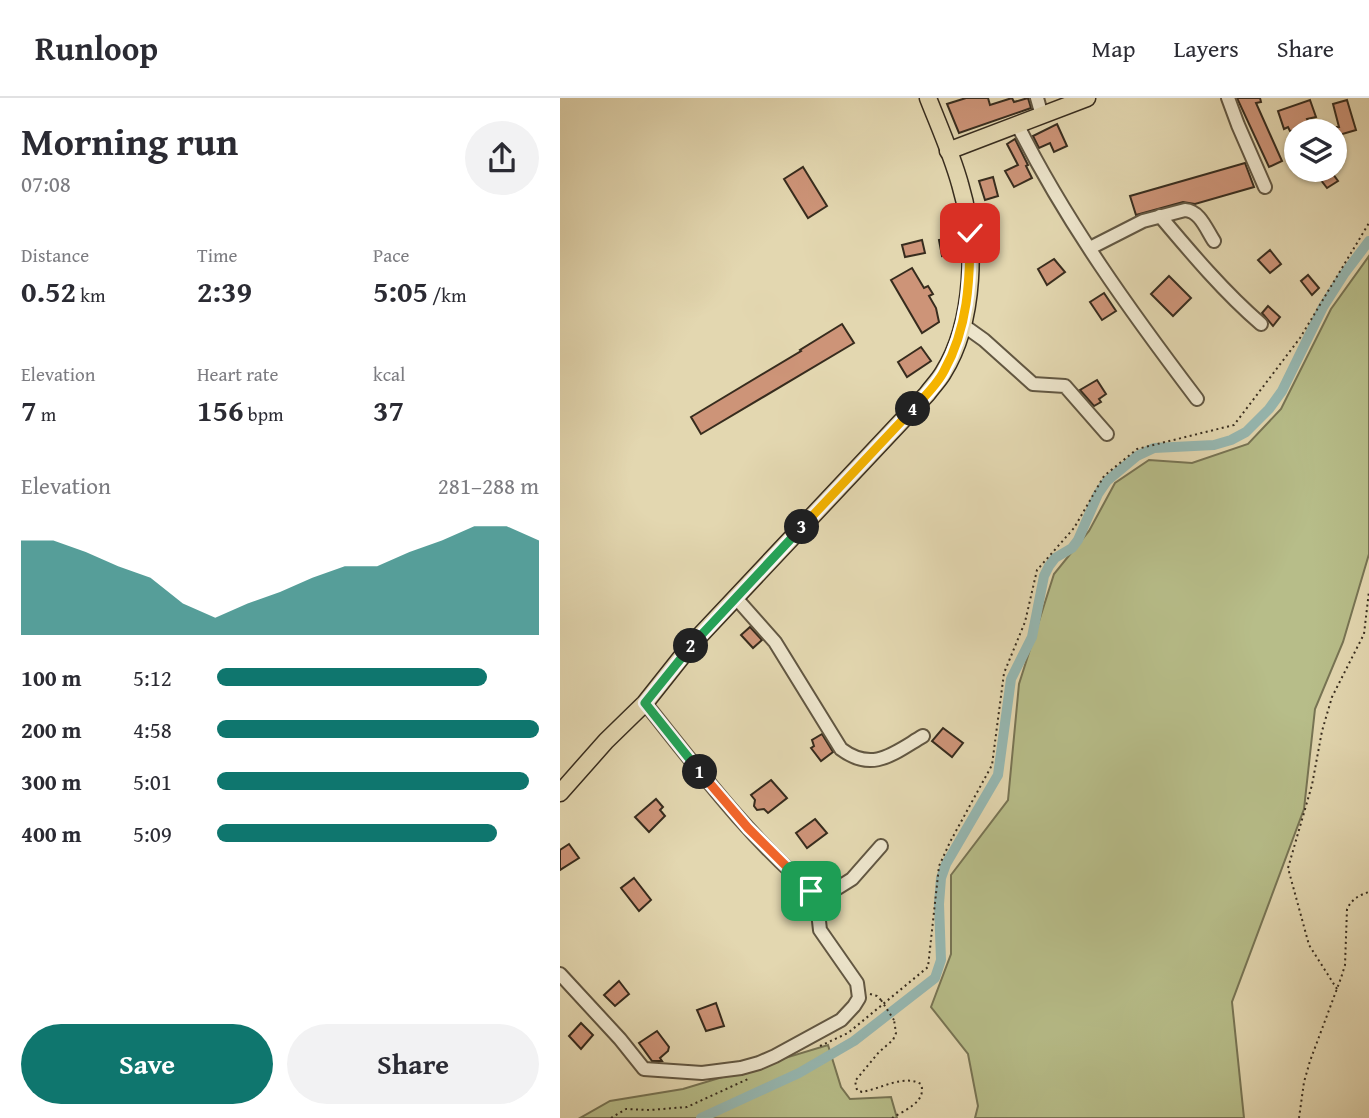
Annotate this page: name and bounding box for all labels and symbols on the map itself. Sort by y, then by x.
pin [940,203,1000,263]
pin: 4 [896,392,930,426]
pin: 3 [784,510,820,544]
pin: 2 [674,628,708,664]
pin: 1 [682,754,718,790]
pin [781,861,841,921]

